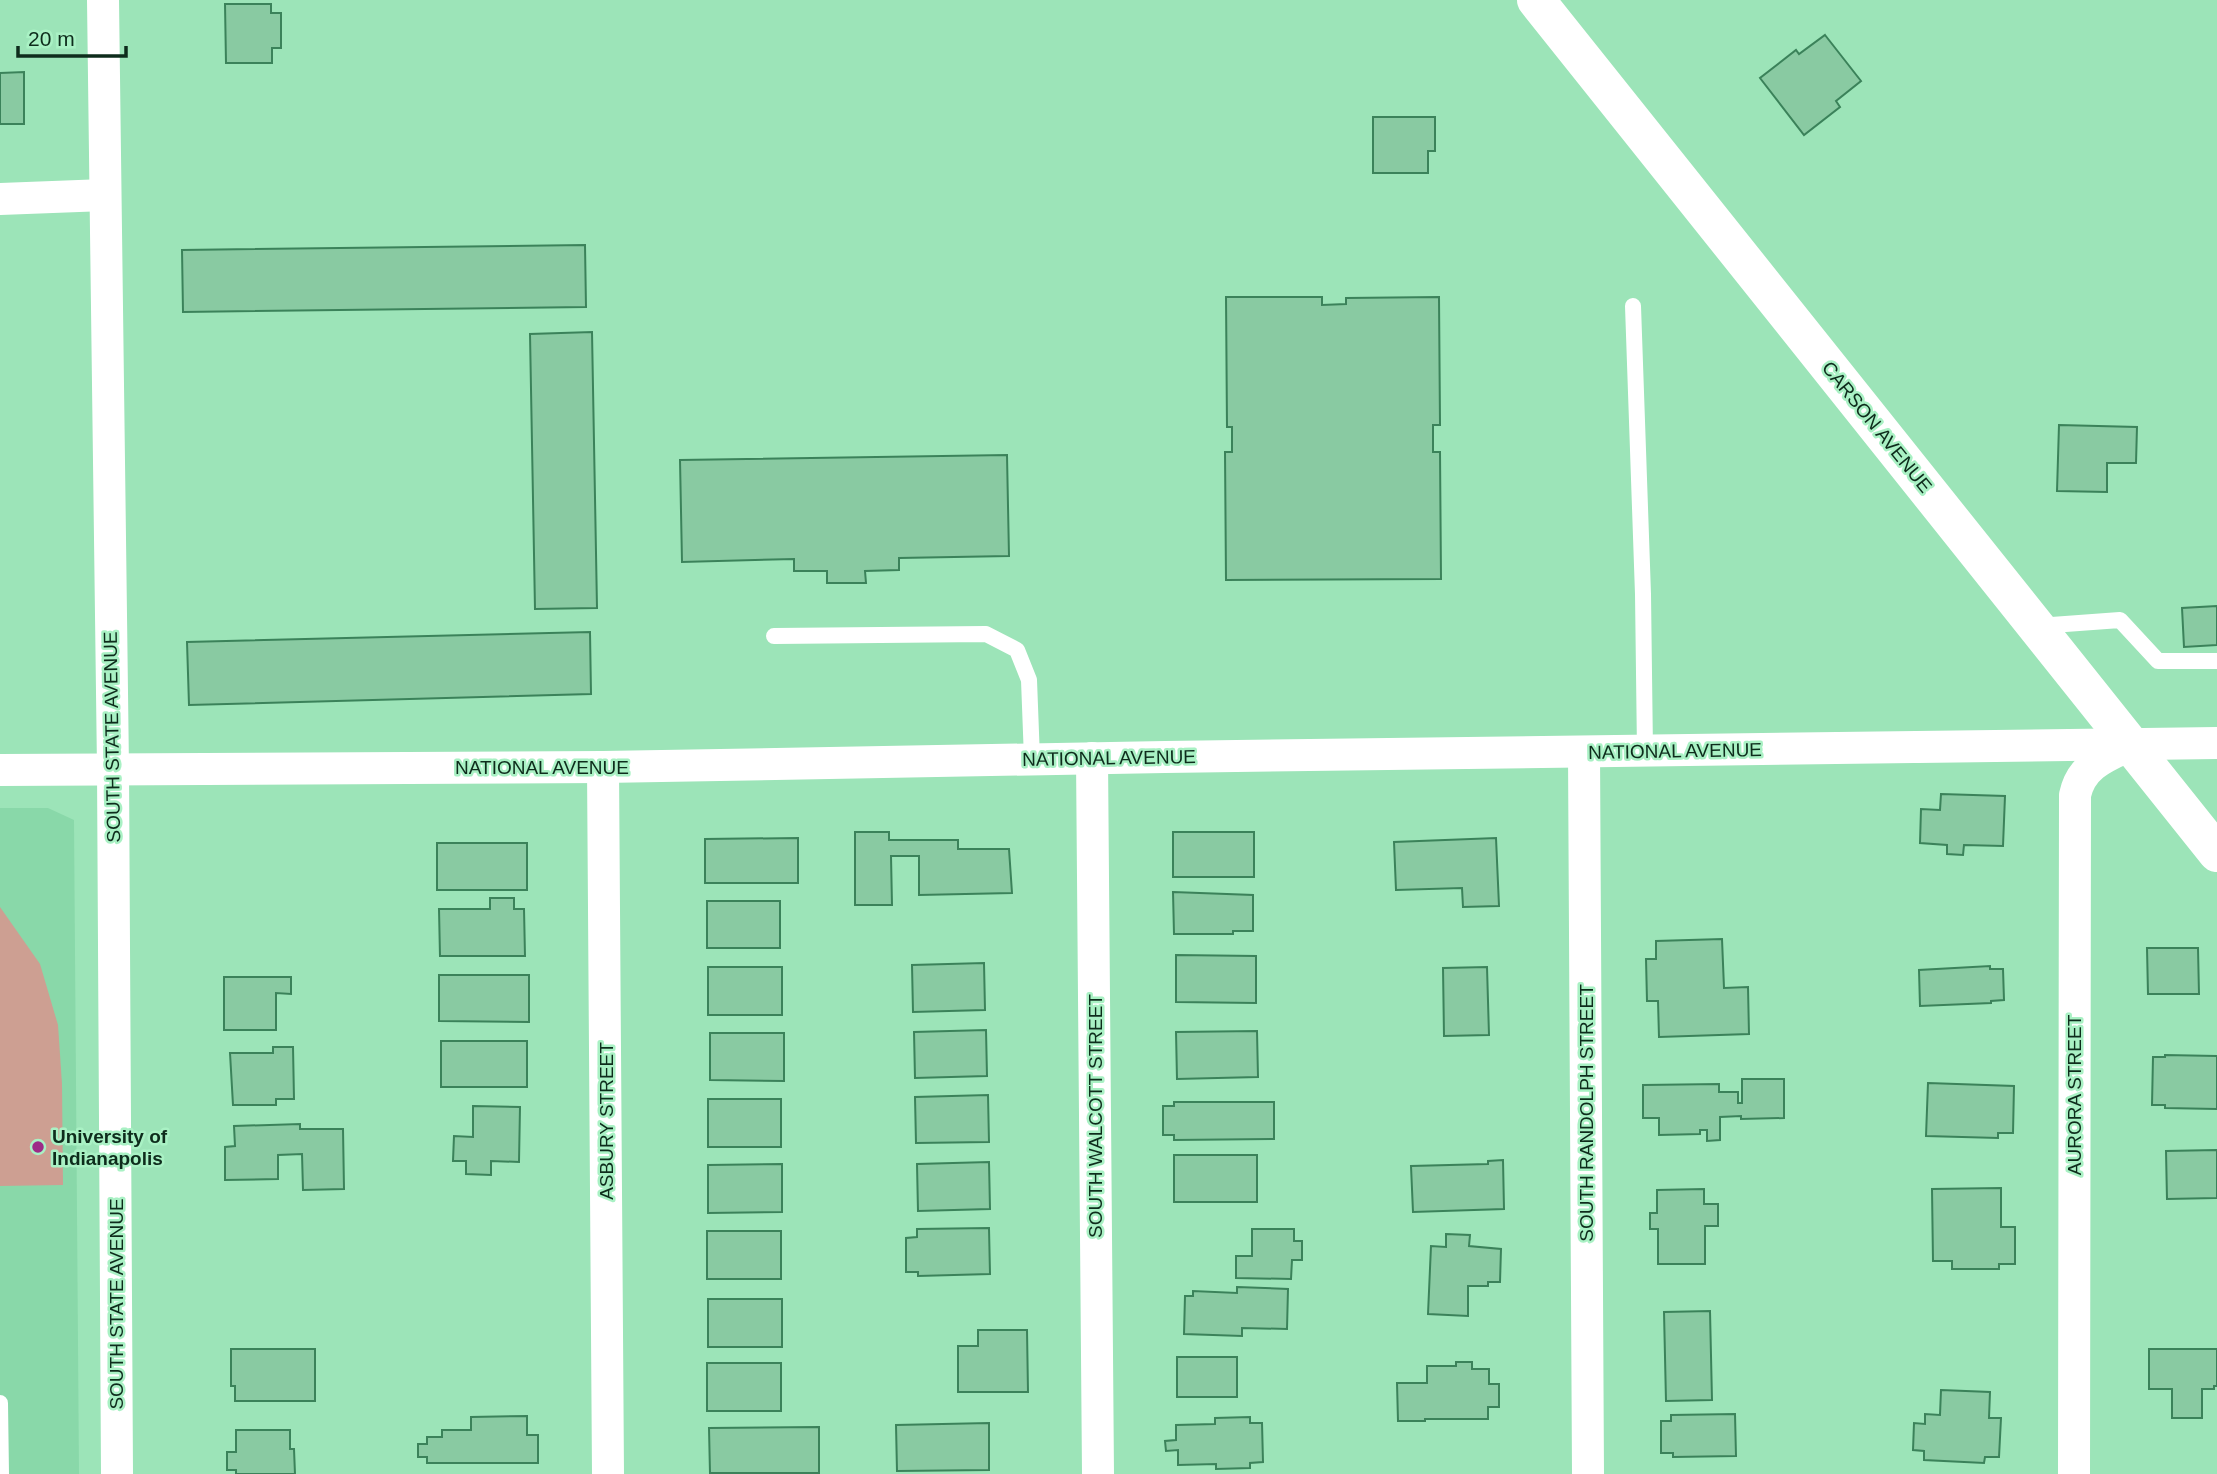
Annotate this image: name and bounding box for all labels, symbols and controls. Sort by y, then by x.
scale bar [18,14,126,58]
text: 20 m [28,27,75,50]
street label: CARSON AVENUE [1818,357,1936,497]
street label: SOUTH STATE AVENUE [100,631,124,843]
street label: NATIONAL AVENUE [1588,739,1762,763]
street label: NATIONAL AVENUE [1022,746,1196,770]
street label: NATIONAL AVENUE [455,757,629,778]
street label: SOUTH RANDOLPH STREET [1576,984,1597,1242]
street label: SOUTH WALCOTT STREET [1085,994,1106,1238]
street label: AURORA STREET [2064,1014,2085,1175]
street label: ASBURY STREET [596,1042,617,1200]
place label: University of Indianapolis [52,1126,168,1169]
marker: University of Indianapolis [30,1139,46,1155]
street label: SOUTH STATE AVENUE [106,1198,127,1410]

